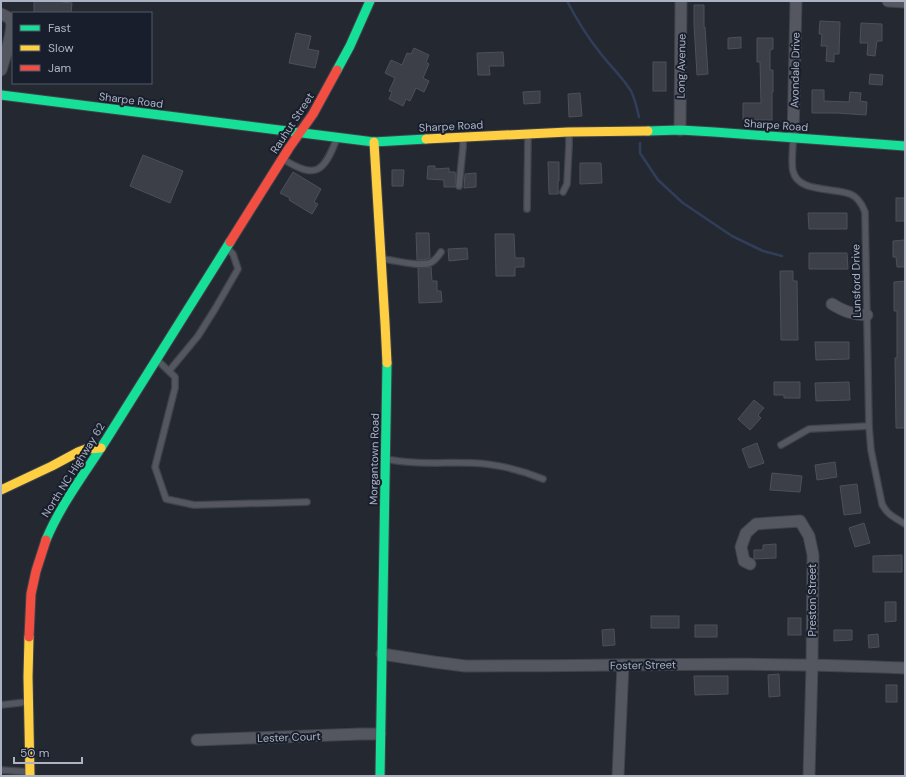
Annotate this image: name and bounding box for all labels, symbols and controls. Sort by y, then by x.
legend [12,12,152,84]
text: Fast [48,20,71,36]
street label: Avondale Drive [787,32,803,108]
street label: Long Avenue [673,33,689,99]
text: Slow [48,40,74,56]
text: Jam [48,60,71,76]
street label: Sharpe Road [98,89,164,111]
street label: Rauhut Street [267,90,317,156]
street label: Sharpe Road [743,116,809,134]
street label: Sharpe Road [418,117,484,135]
street label: Lunsford Drive [848,244,864,318]
street label: Morgantown Road [366,413,382,505]
street label: North NC Highway 62 [38,420,108,520]
street label: Preston Street [805,564,819,636]
street label: Foster Street [610,657,676,673]
street label: Lester Court [257,729,321,745]
scale bar [14,739,82,765]
text: 50 m [20,745,49,761]

